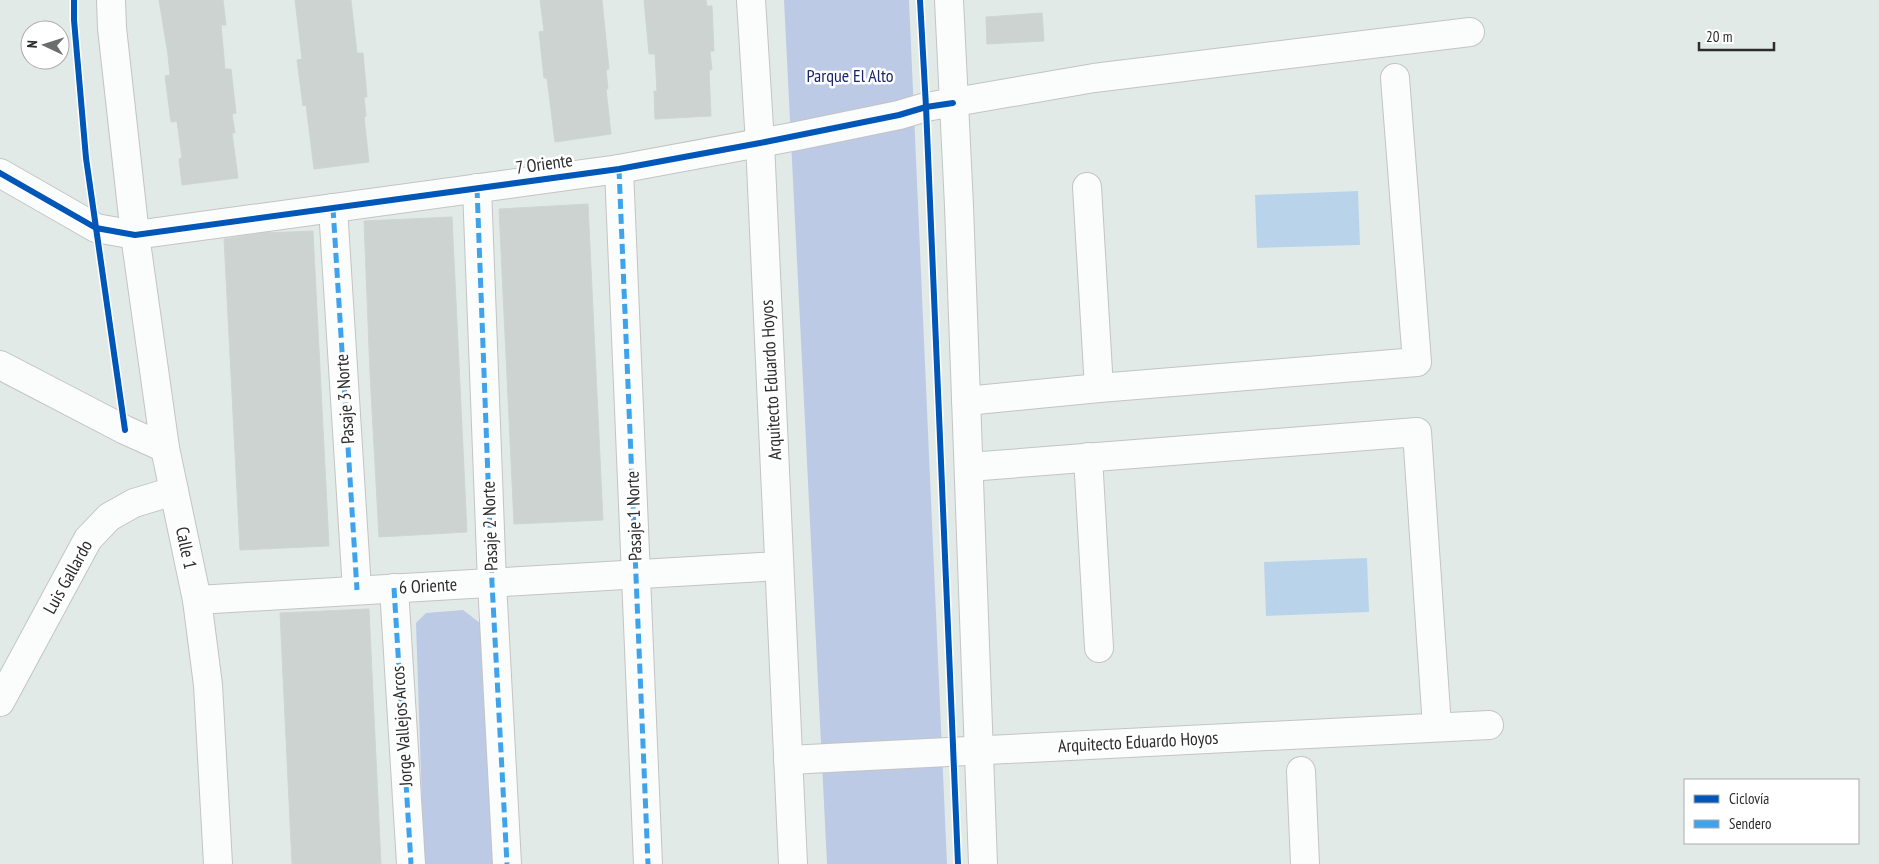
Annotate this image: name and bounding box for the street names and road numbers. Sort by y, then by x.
street label: 7 Oriente [514,148,574,179]
street label: Arquitecto Eduardo Hoyos [755,299,786,461]
street label: Pasaje 3 Norte [330,353,359,445]
street label: Pasaje 1 Norte [620,471,647,562]
street label: Pasaje 2 Norte [476,481,503,572]
street label: Calle 1 [171,524,202,571]
street label: Luis Gallardo [38,536,97,618]
street label: 6 Oriente [398,572,458,599]
street label: Jorge Vallejos Arcos [386,665,417,788]
street label: Arquitecto Eduardo Hoyos [1057,726,1219,757]

